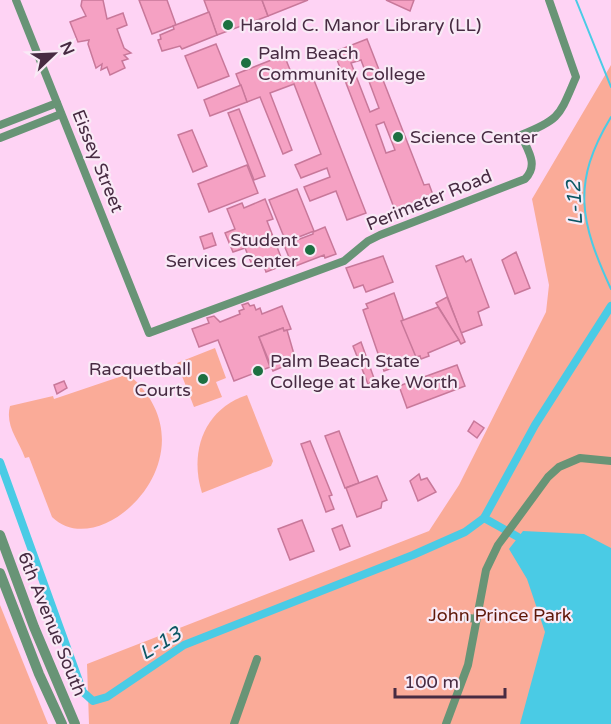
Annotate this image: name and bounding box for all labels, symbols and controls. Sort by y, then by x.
place label: Harold C. Manor Library (LL) [240,14,481,36]
marker: Harold C. Manor Library (LL) [221,18,235,32]
north arrow [24,24,84,84]
text: N [55,39,79,58]
place label: Palm Beach Community College [258,42,426,85]
marker: Palm Beach Community College [239,56,253,70]
street label: Eissey Street [67,106,129,216]
place label: Science Center [410,126,538,148]
marker: Science Center [391,130,405,144]
street label: Perimeter Road [363,165,495,235]
water label: L-12 [562,179,588,226]
place label: Student Services Center [166,229,298,272]
marker: Student Services Center [303,243,317,257]
place label: Palm Beach State College at Lake Worth [270,350,458,393]
place label: Racquetball Courts [89,358,191,401]
marker: Palm Beach State College at Lake Worth [251,364,265,378]
marker: Racquetball Courts [196,372,210,386]
street label: 6th Avenue South [13,549,91,699]
park label: John Prince Park [428,604,572,626]
water label: L-13 [135,621,187,666]
scale bar [395,661,504,699]
text: 100 m [404,671,459,693]

